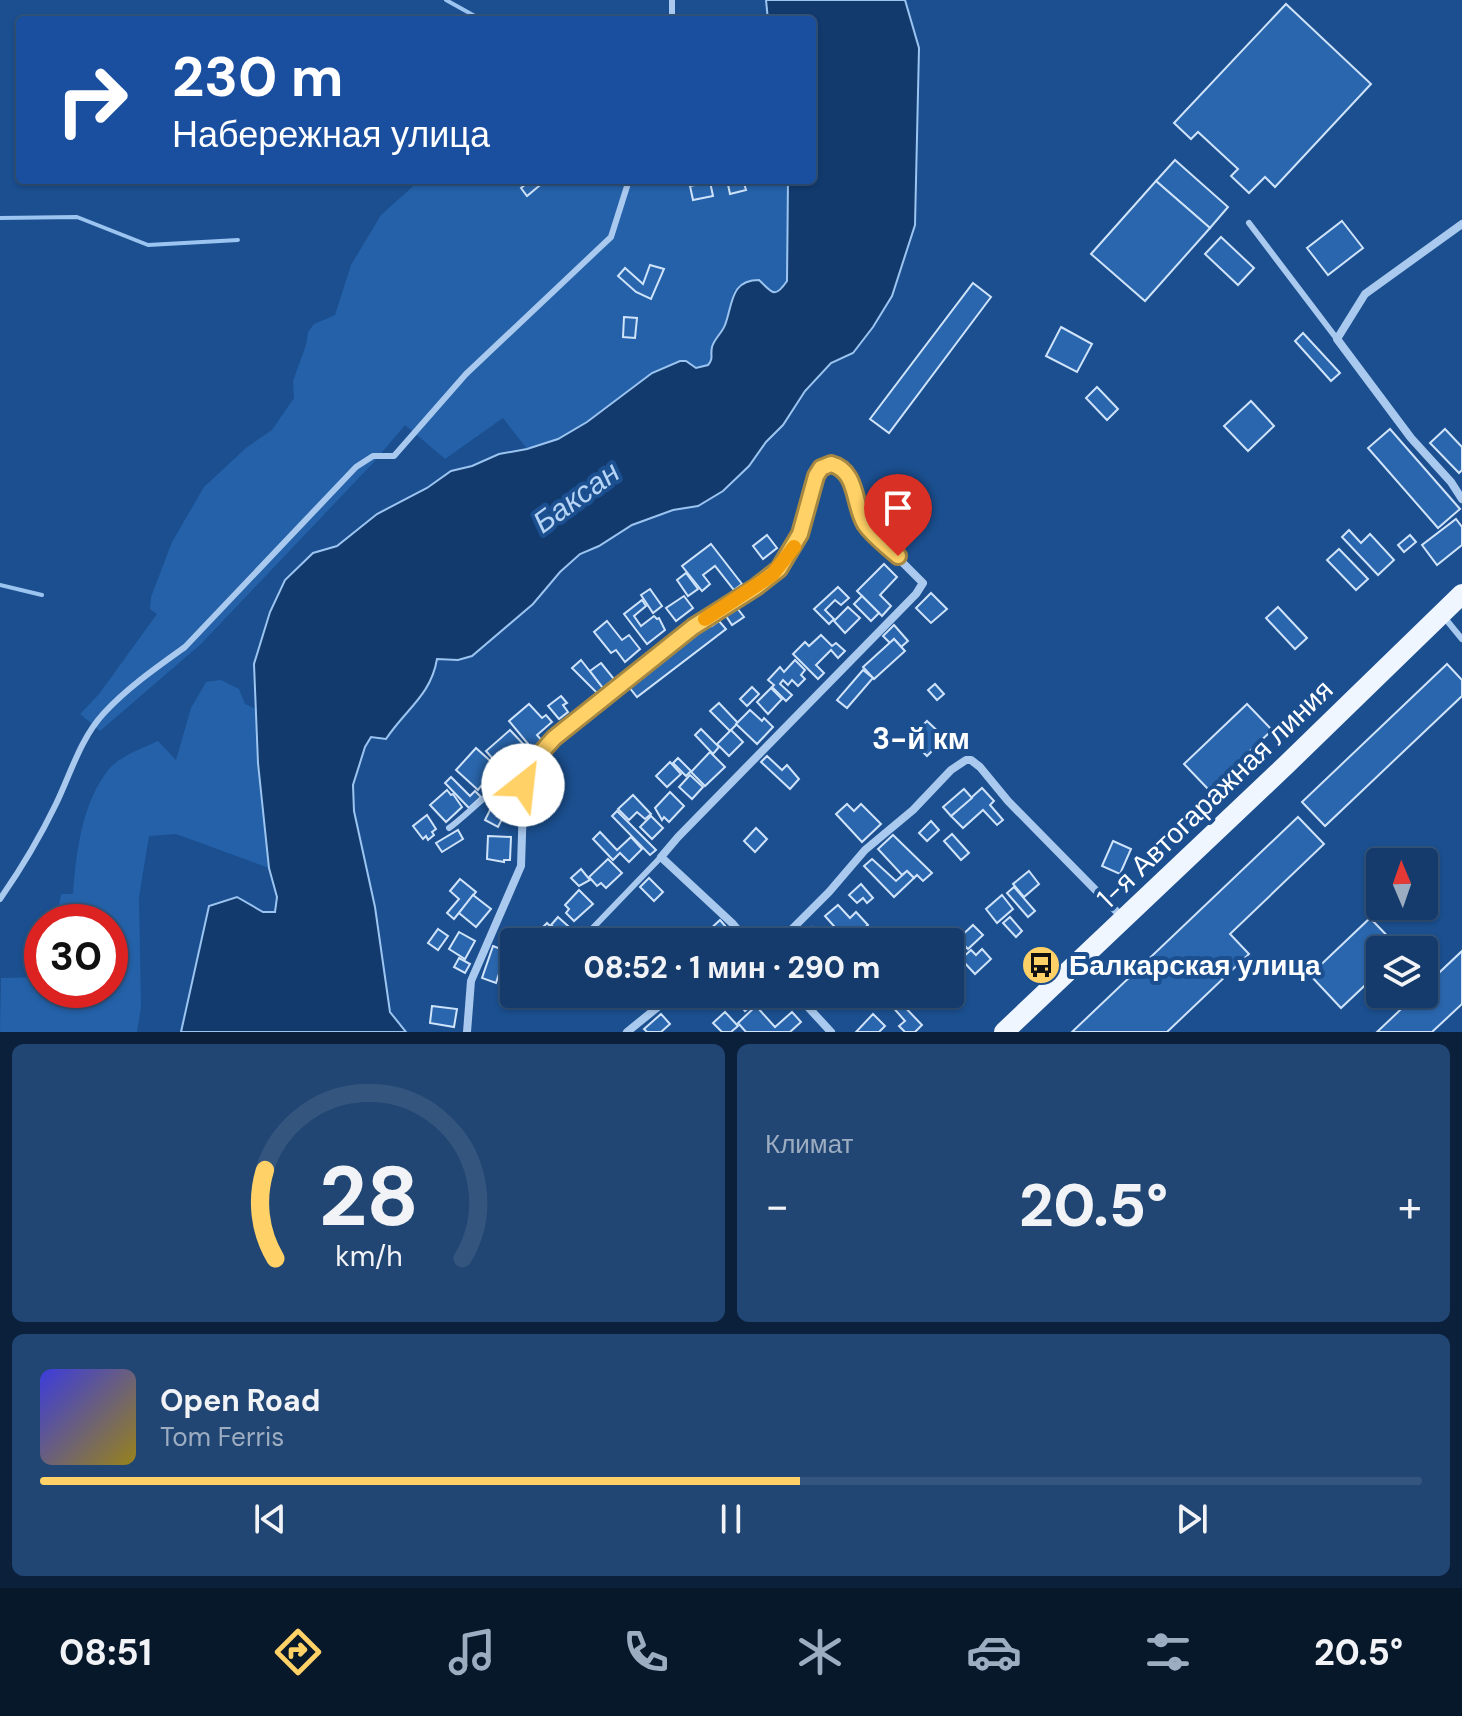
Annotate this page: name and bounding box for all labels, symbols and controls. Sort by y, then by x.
text: 230 m [172,40,343,113]
icon: right [40,48,144,152]
text: Набережная улица [172,111,490,158]
water label: Баксан [525,452,627,542]
pin [864,474,932,556]
icon: arrive [876,486,920,530]
street label: 1-я Автогаражная линия [1089,671,1341,917]
district label: 3-й км [872,719,970,758]
position arrow [481,743,565,827]
north arrow [1366,848,1438,920]
map controls [1366,848,1438,1008]
speed limit sign: 30 [24,904,128,1008]
button: layers [1366,936,1438,1008]
bus stop icon: Балкарская улица [1020,944,1062,986]
place label: Балкарская улица [1069,947,1321,984]
text: 08:52 · 1 мин · 290 m [584,948,880,987]
text: Климат [765,1127,854,1161]
text: 28 [318,1142,419,1251]
text: 20.5° [1019,1166,1168,1245]
text: − [765,1177,789,1235]
text: + [1398,1177,1422,1235]
text: km/h [335,1238,402,1275]
text: Open Road [160,1381,320,1420]
text: Tom Ferris [160,1420,284,1454]
icon: previous [248,1497,292,1541]
icon: pause [709,1497,753,1541]
icon: next [1170,1497,1214,1541]
icon: directions [270,1624,326,1680]
icon: music [444,1624,500,1680]
icon: phone [618,1624,674,1680]
icon: climate [792,1624,848,1680]
icon: car [966,1624,1022,1680]
icon: filters [1140,1624,1196,1680]
text: 08:51 [59,1629,152,1676]
text: 20.5° [1314,1629,1403,1676]

